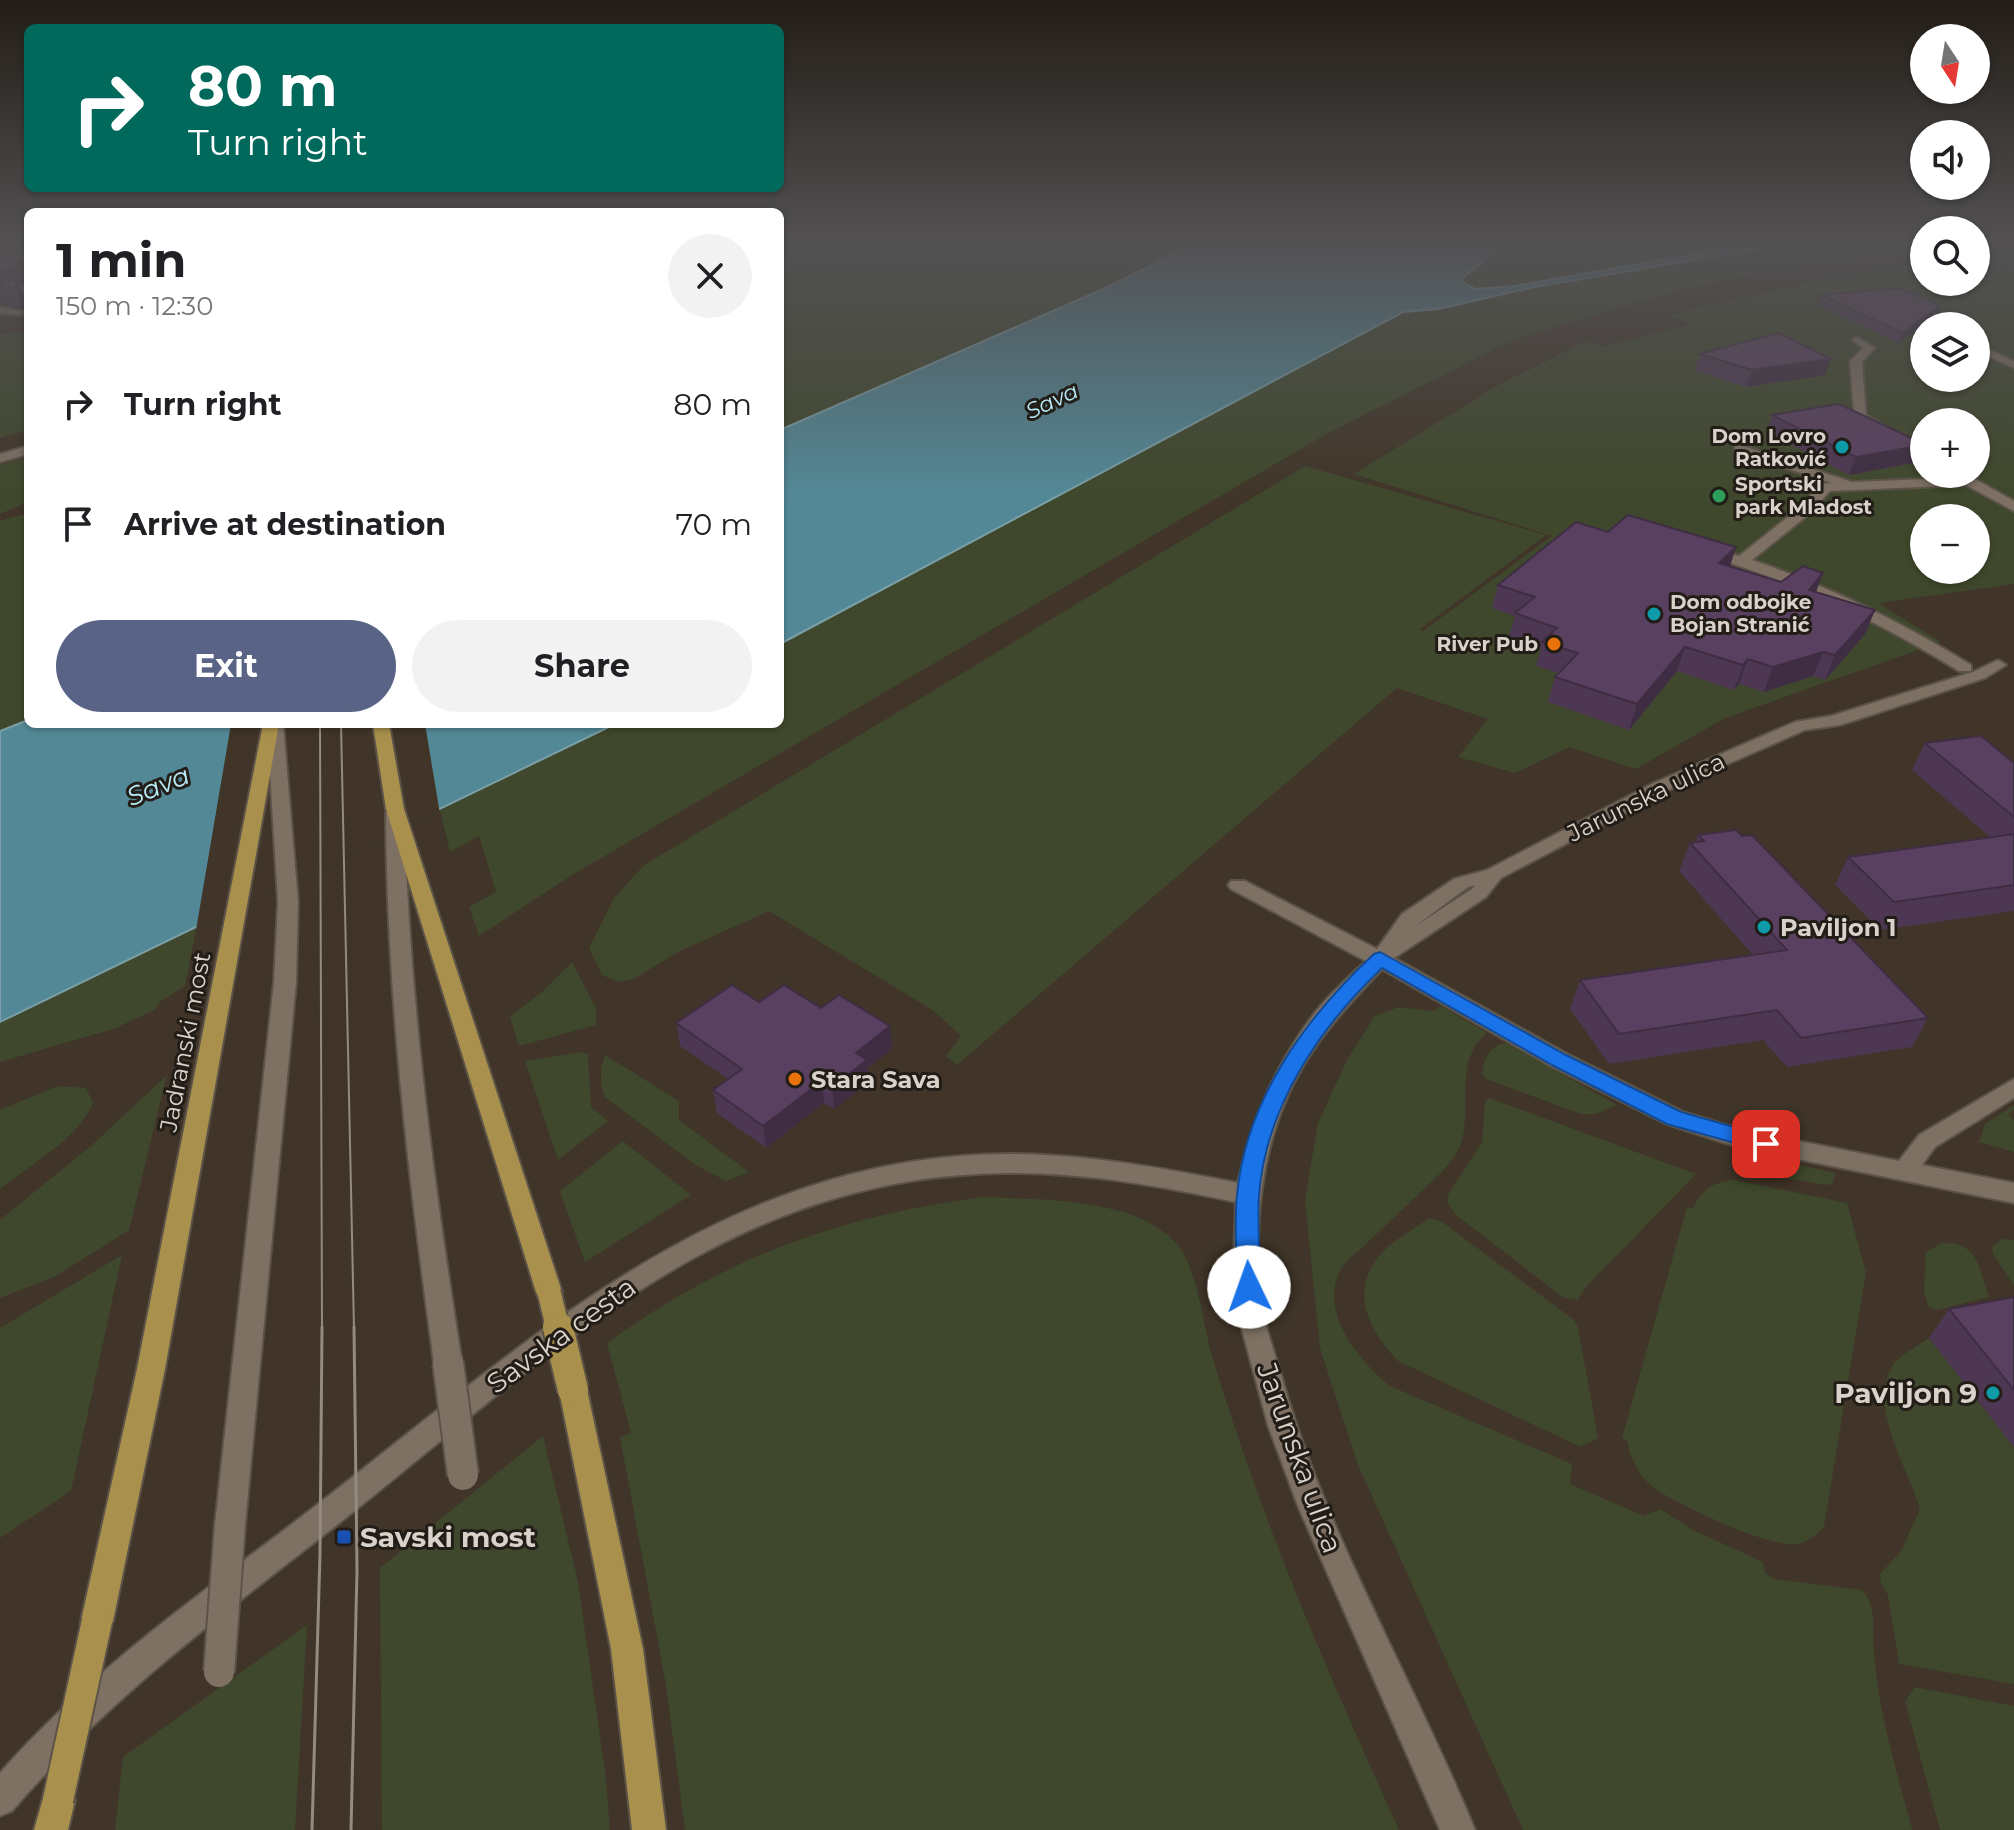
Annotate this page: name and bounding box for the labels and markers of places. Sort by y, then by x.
place label: Dom Lovro Ratković [1711,424,1826,471]
marker: Dom Lovro Ratković [1833,438,1851,456]
place label: Sportski park Mladost [1735,472,1872,519]
marker: Sportski park Mladost [1710,487,1728,505]
place label: Dom odbojke Bojan Stranić [1670,590,1811,637]
marker: Dom odbojke Bojan Stranić [1645,605,1663,623]
place label: River Pub [1437,632,1538,656]
marker: River Pub [1545,635,1563,653]
place label: Paviljon 1 [1780,913,1896,942]
marker: Paviljon 1 [1755,918,1773,936]
place label: Stara Sava [811,1065,941,1094]
marker: Stara Sava [786,1070,804,1088]
pin [1732,1110,1800,1178]
place label: Paviljon 9 [1834,1376,1977,1410]
marker: Paviljon 9 [1984,1384,2002,1402]
place label: Savski most [360,1520,536,1554]
marker: Savski most [335,1528,353,1546]

